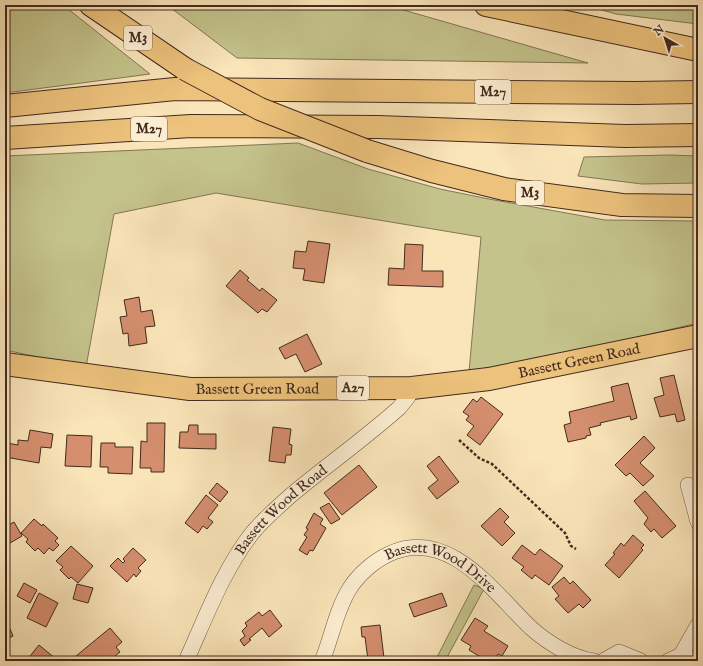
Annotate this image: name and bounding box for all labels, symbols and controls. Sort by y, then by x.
north arrow [645,18,685,58]
text: N [650,22,668,40]
road number: M3 [124,26,152,50]
road number: M27 [475,80,511,104]
road number: M27 [131,117,167,141]
road number: M3 [516,181,544,205]
street label: Bassett Green Road [516,339,642,382]
road number: A27 [337,376,369,400]
street label: Bassett Green Road [195,379,320,398]
street label: Bassett Wood Road [230,460,332,558]
street label: Bassett Wood Drive [381,538,501,597]

